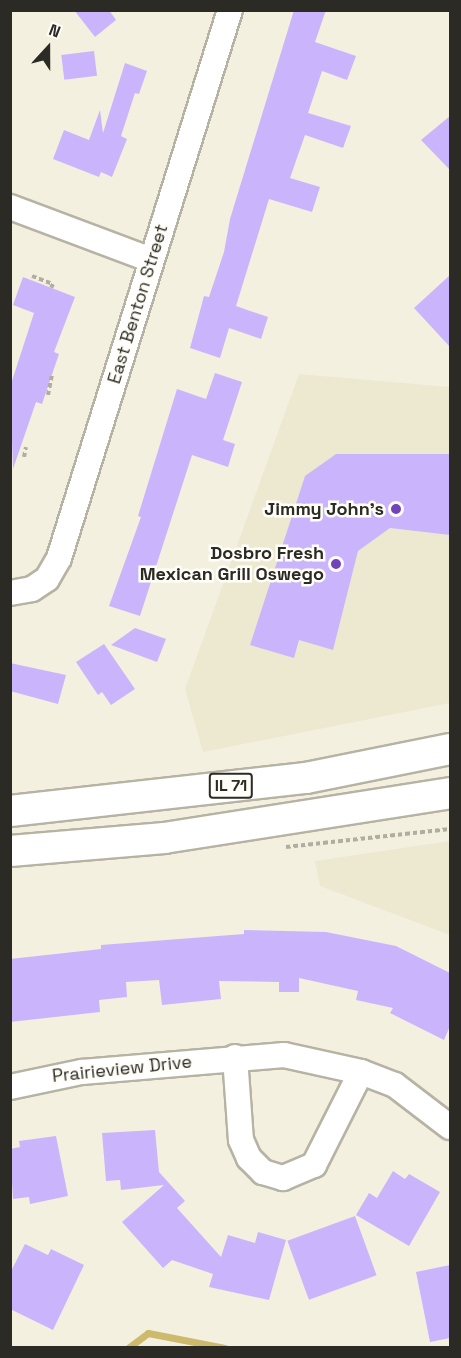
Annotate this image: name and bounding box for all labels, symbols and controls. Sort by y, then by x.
north arrow [18,18,78,78]
text: N [46,19,63,42]
street label: East Benton Street [103,222,173,386]
place label: Jimmy John's [264,498,384,520]
marker: Jimmy John's [389,502,403,516]
place label: Dosbro Fresh Mexican Grill Oswego [140,543,324,586]
marker: Dosbro Fresh Mexican Grill Oswego [329,557,343,571]
road number: IL 71 [208,773,254,799]
street label: Prairieview Drive [51,1051,193,1087]

